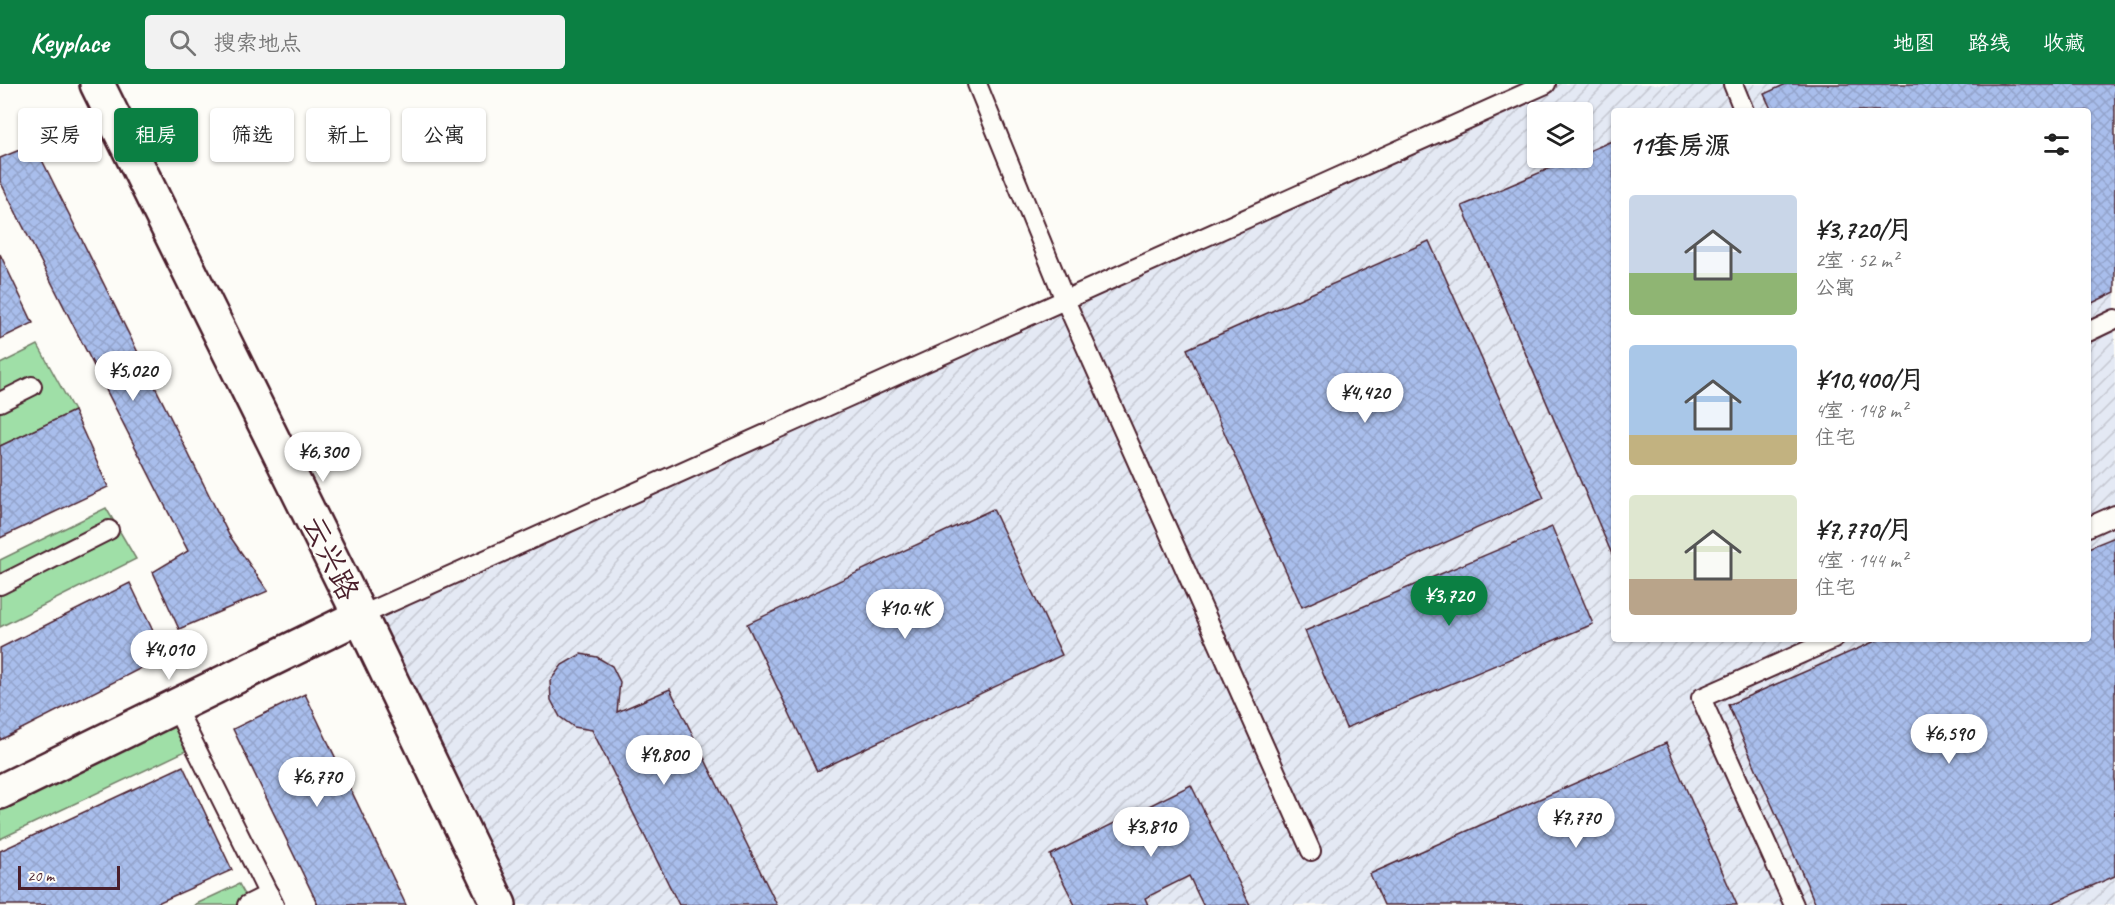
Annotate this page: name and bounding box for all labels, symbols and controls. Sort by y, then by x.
search box [145,15,565,69]
text: Keyplace [30,25,109,60]
icon: search [166,26,199,59]
text: 搜索地点 [214,29,302,57]
text: 地图 [1893,30,1935,56]
text: 路线 [1968,30,2010,56]
text: 收藏 [2043,30,2085,56]
map controls [1527,102,1593,168]
button: layers [1527,102,1593,168]
chip: 买房 [18,108,102,162]
chip: 租房 [114,108,198,162]
chip: 筛选 [210,108,294,162]
chip: 新上 [306,108,390,162]
chip: 公寓 [402,108,486,162]
icon: filters [2040,128,2073,161]
text: 11套房源 [1629,129,1730,162]
text: ¥3,720/月 [1815,213,1913,246]
icon: home [1677,219,1749,291]
text: 2室 · 52 m² [1815,248,1898,273]
text: 公寓 [1815,275,1855,300]
pin: ¥5,020 [84,351,182,402]
text: ¥5,020 [109,358,157,383]
text: ¥10,400/月 [1815,363,1925,396]
icon: home [1677,369,1749,441]
pin: ¥4,420 [1316,373,1414,424]
text: ¥4,420 [1341,380,1389,405]
text: 4室 · 148 m² [1815,398,1907,423]
text: 住宅 [1815,425,1855,450]
pin: ¥6,300 [274,432,372,483]
text: ¥6,300 [298,439,348,464]
street label: 云兴路 [294,509,368,607]
text: ¥7,770/月 [1815,513,1913,546]
icon: home [1677,519,1749,591]
text: 4室 · 144 m² [1815,548,1907,573]
text: 住宅 [1815,575,1855,600]
pin: ¥3,720 [1400,576,1498,627]
text: ¥3,720 [1425,583,1473,608]
pin: ¥10.4K [856,589,954,640]
text: ¥10.4K [880,596,930,621]
pin: ¥4,010 [120,630,218,681]
text: ¥4,010 [145,637,193,662]
pin: ¥6,590 [1900,714,1998,765]
text: ¥6,590 [1925,721,1973,746]
pin: ¥9,800 [615,735,713,786]
text: ¥9,800 [640,742,688,767]
pin: ¥6,770 [268,757,366,808]
text: ¥6,770 [292,764,342,789]
pin: ¥7,770 [1527,798,1625,849]
text: ¥7,770 [1552,805,1600,830]
pin: ¥3,810 [1102,807,1200,858]
text: ¥3,810 [1127,814,1175,839]
scale bar [18,863,120,890]
text: 20 m [27,866,54,886]

